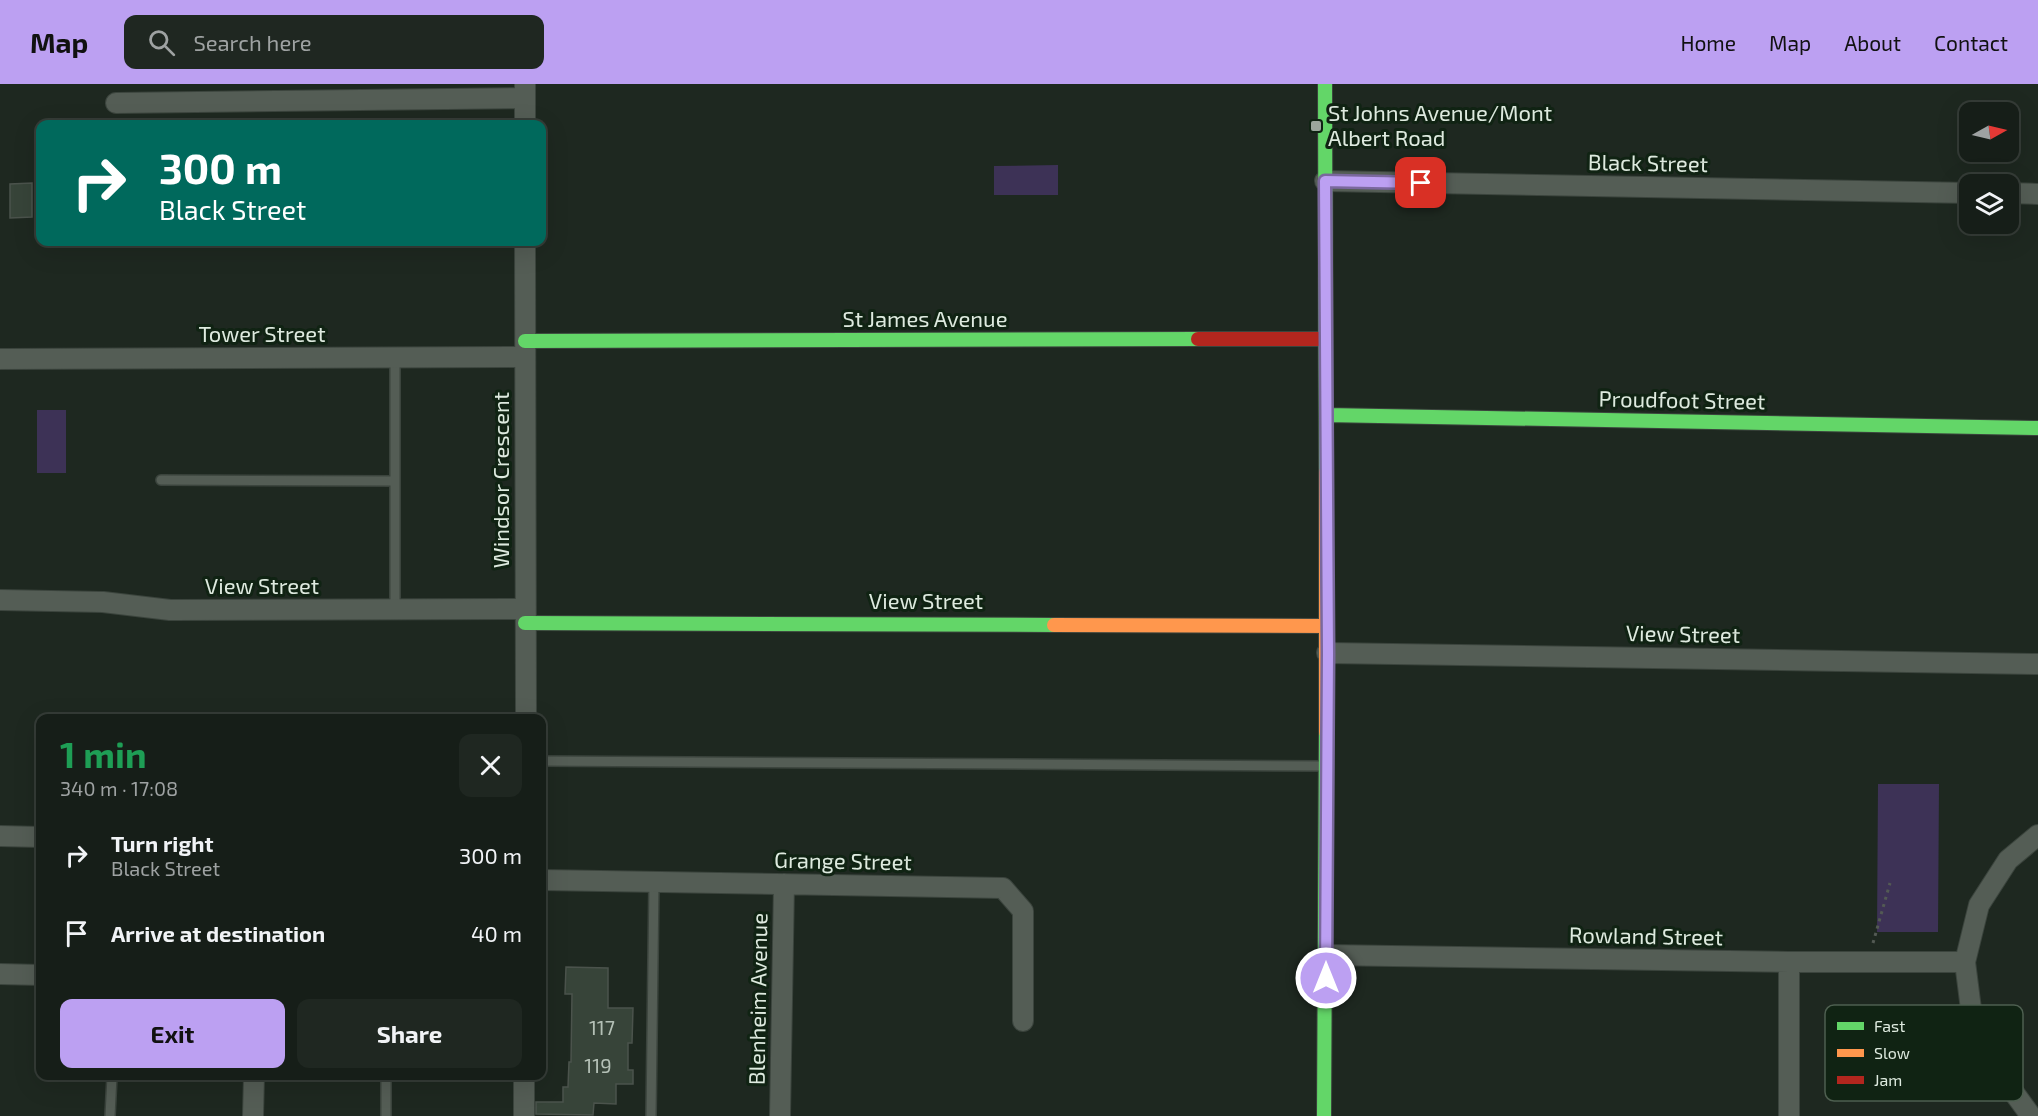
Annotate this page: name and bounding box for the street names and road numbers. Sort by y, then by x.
street label: Black Street [1588,148,1708,176]
street label: St James Avenue [843,305,1007,331]
street label: Tower Street [198,320,326,346]
street label: Proudfoot Street [1598,385,1766,413]
street label: Windsor Crescent [487,392,513,568]
street label: View Street [205,572,319,598]
street label: View Street [869,587,983,613]
street label: View Street [1626,619,1740,647]
street label: Grange Street [774,846,912,874]
street label: Blenheim Avenue [742,913,772,1085]
street label: Rowland Street [1569,921,1723,949]

